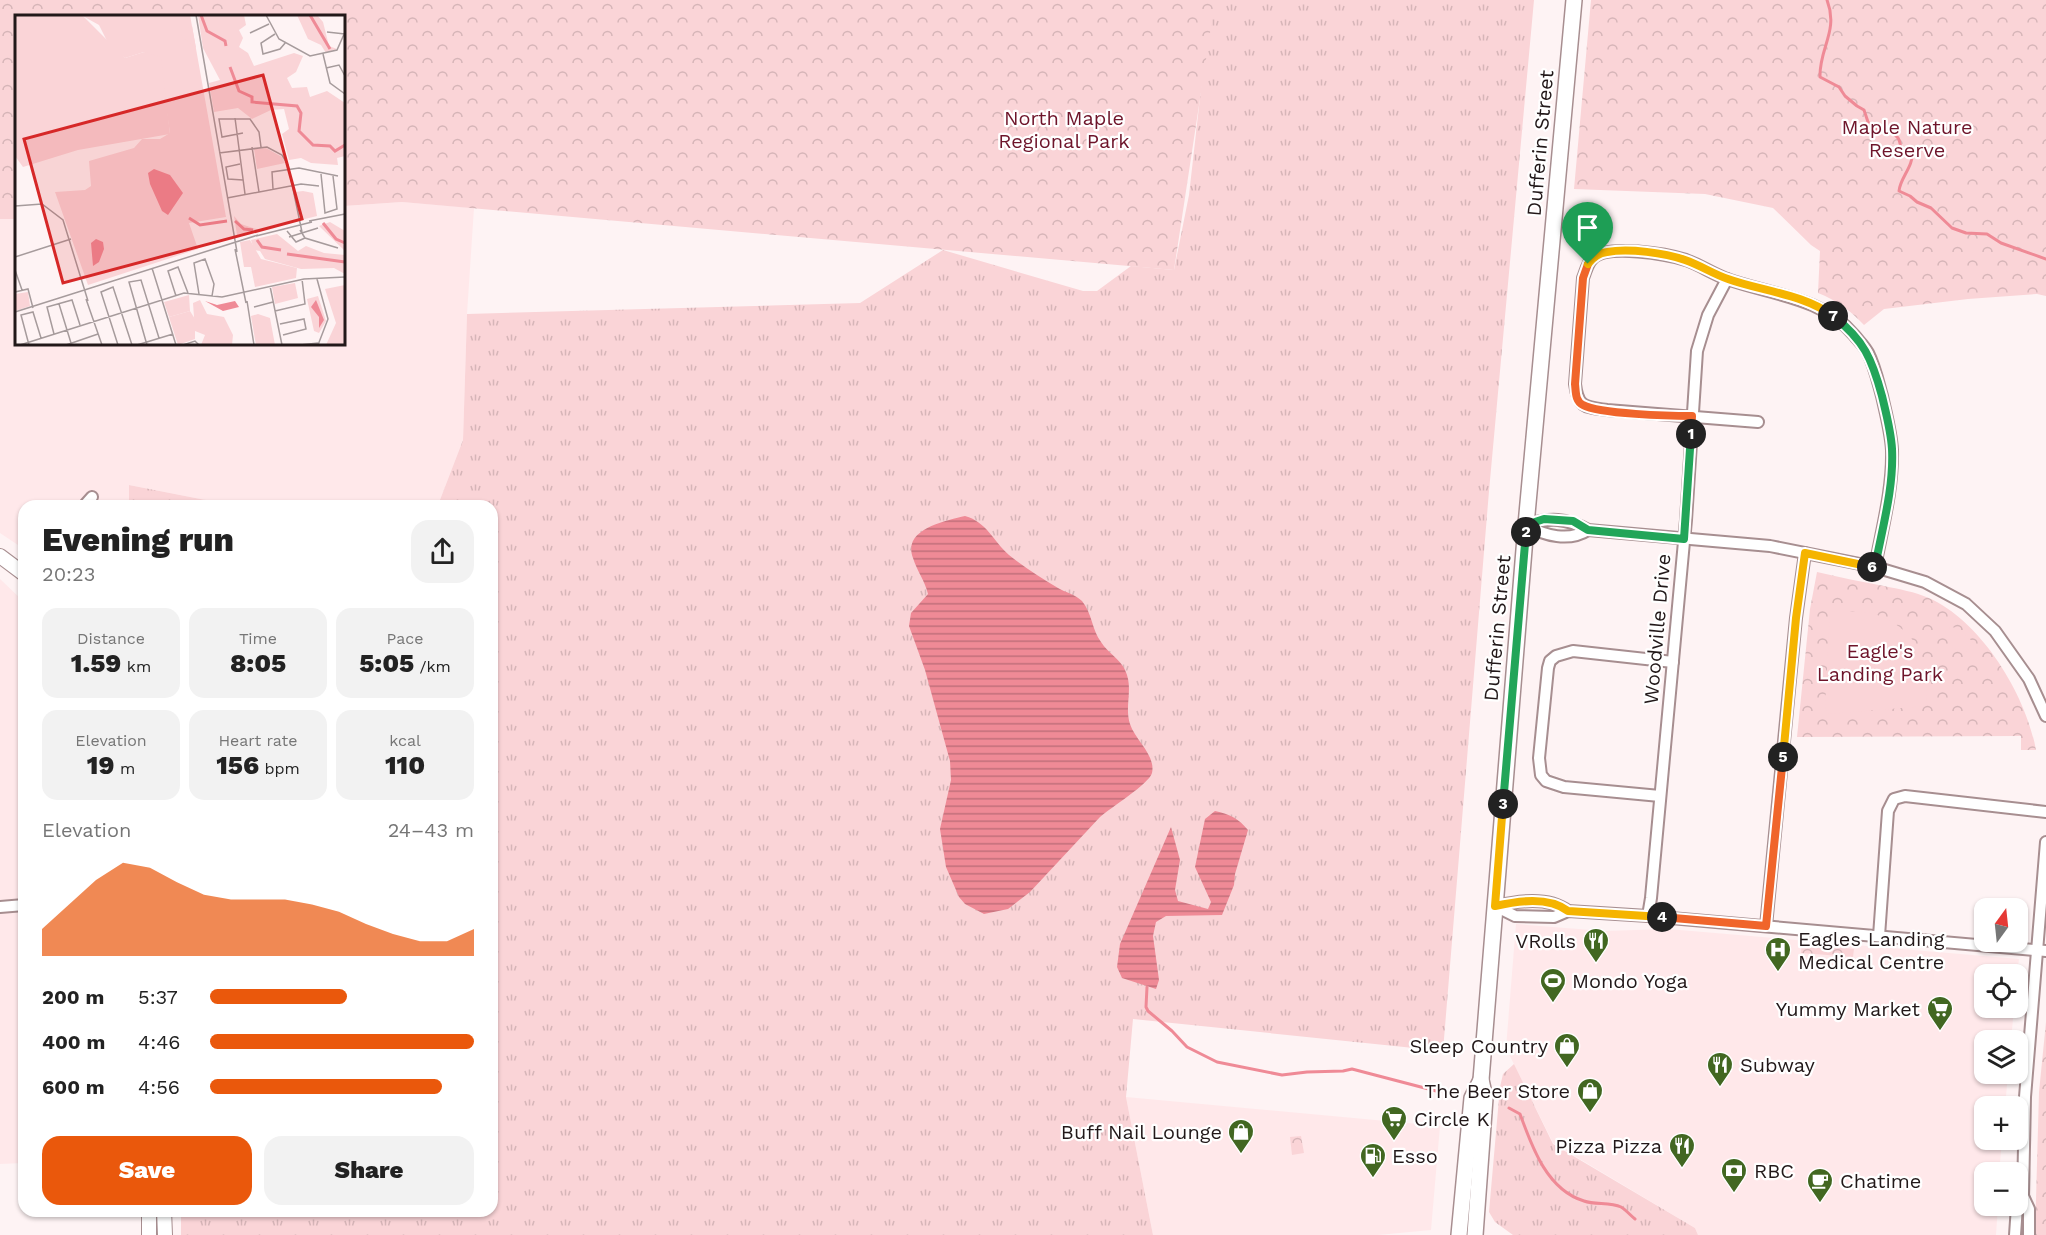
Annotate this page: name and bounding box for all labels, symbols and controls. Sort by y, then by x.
inset map [15,15,345,345]
street label: Dufferin Street [1522,68,1558,217]
park label: North Maple Regional Park [998,106,1130,153]
park label: Maple Nature Reserve [1842,115,1972,162]
pin [1562,202,1613,264]
icon: arrive [1571,211,1604,244]
pin: 7 [1818,301,1848,331]
text: 7 [1828,306,1838,325]
pin: 1 [1676,419,1706,449]
text: 1 [1688,424,1694,443]
pin: 2 [1511,517,1541,547]
text: Evening run [42,520,234,559]
button: share [411,520,474,583]
text: 2 [1521,522,1531,541]
pin: 6 [1857,552,1887,582]
street label: Dufferin Street [1479,553,1515,702]
street label: Woodville Drive [1638,553,1676,705]
text: 6 [1867,557,1877,576]
text: 20:23 [42,562,95,586]
text: Distance [77,629,145,648]
text: Time [239,629,277,648]
text: Pace [386,629,424,648]
park label: Eagle's Landing Park [1817,639,1943,686]
text: 1.59 [71,648,121,678]
text: 8:05 [230,648,286,678]
text: 5:05 [359,648,414,678]
text: km [121,657,151,676]
text: /km [414,657,451,676]
text: Elevation [75,731,147,750]
text: Heart rate [218,731,298,750]
text: kcal [389,731,421,750]
pin: 5 [1768,742,1798,772]
text: 5 [1778,747,1788,766]
text: 19 [87,750,114,780]
text: 156 [216,750,259,780]
text: 110 [385,750,425,780]
text: m [114,759,135,778]
text: bpm [259,759,300,778]
pin: 3 [1488,789,1518,819]
text: 3 [1498,794,1508,813]
text: Elevation [42,818,131,842]
text: 24–43 m [388,818,474,842]
north arrow [1974,898,2028,952]
map controls [1974,898,2028,1216]
pin: 4 [1647,902,1677,932]
text: 4 [1657,907,1667,926]
restaurant icon: VRolls [1581,926,1611,964]
place label: Eagles Landing Medical Centre [1798,927,1945,974]
place label: VRolls [1515,929,1576,953]
hospital icon: Eagles Landing Medical Centre [1763,935,1793,973]
button: locate [1974,964,2028,1018]
sports icon: Mondo Yoga [1538,966,1568,1004]
place label: Mondo Yoga [1572,969,1688,993]
text: 200 m [42,985,104,1009]
text: 5:37 [138,985,178,1009]
supermarket icon: Yummy Market [1925,994,1955,1032]
place label: Yummy Market [1776,997,1921,1021]
text: 400 m [42,1030,105,1054]
text: 4:46 [138,1030,181,1054]
button: layers [1974,1030,2028,1084]
shop icon: Sleep Country [1552,1031,1582,1069]
place label: Sleep Country [1409,1034,1549,1058]
restaurant icon: Subway [1705,1050,1735,1088]
place label: Subway [1740,1053,1816,1077]
text: 600 m [42,1075,105,1099]
text: 4:56 [138,1075,180,1099]
shop icon: The Beer Store [1575,1076,1605,1114]
place label: The Beer Store [1424,1079,1570,1103]
button: + [1974,1096,2028,1150]
supermarket icon: Circle K [1379,1104,1409,1142]
place label: Circle K [1414,1107,1490,1131]
shop icon: Buff Nail Lounge [1226,1117,1256,1155]
place label: Buff Nail Lounge [1061,1120,1222,1144]
restaurant icon: Pizza Pizza [1667,1131,1697,1169]
place label: Pizza Pizza [1555,1134,1662,1158]
button: Save [42,1136,252,1205]
button: Share [264,1136,474,1205]
fuel station icon: Esso [1358,1141,1388,1179]
place label: Esso [1392,1144,1438,1168]
bank icon: RBC [1719,1156,1749,1194]
place label: RBC [1754,1159,1794,1183]
button: − [1974,1162,2028,1216]
cafe icon: Chatime [1805,1166,1835,1204]
place label: Chatime [1840,1169,1921,1193]

